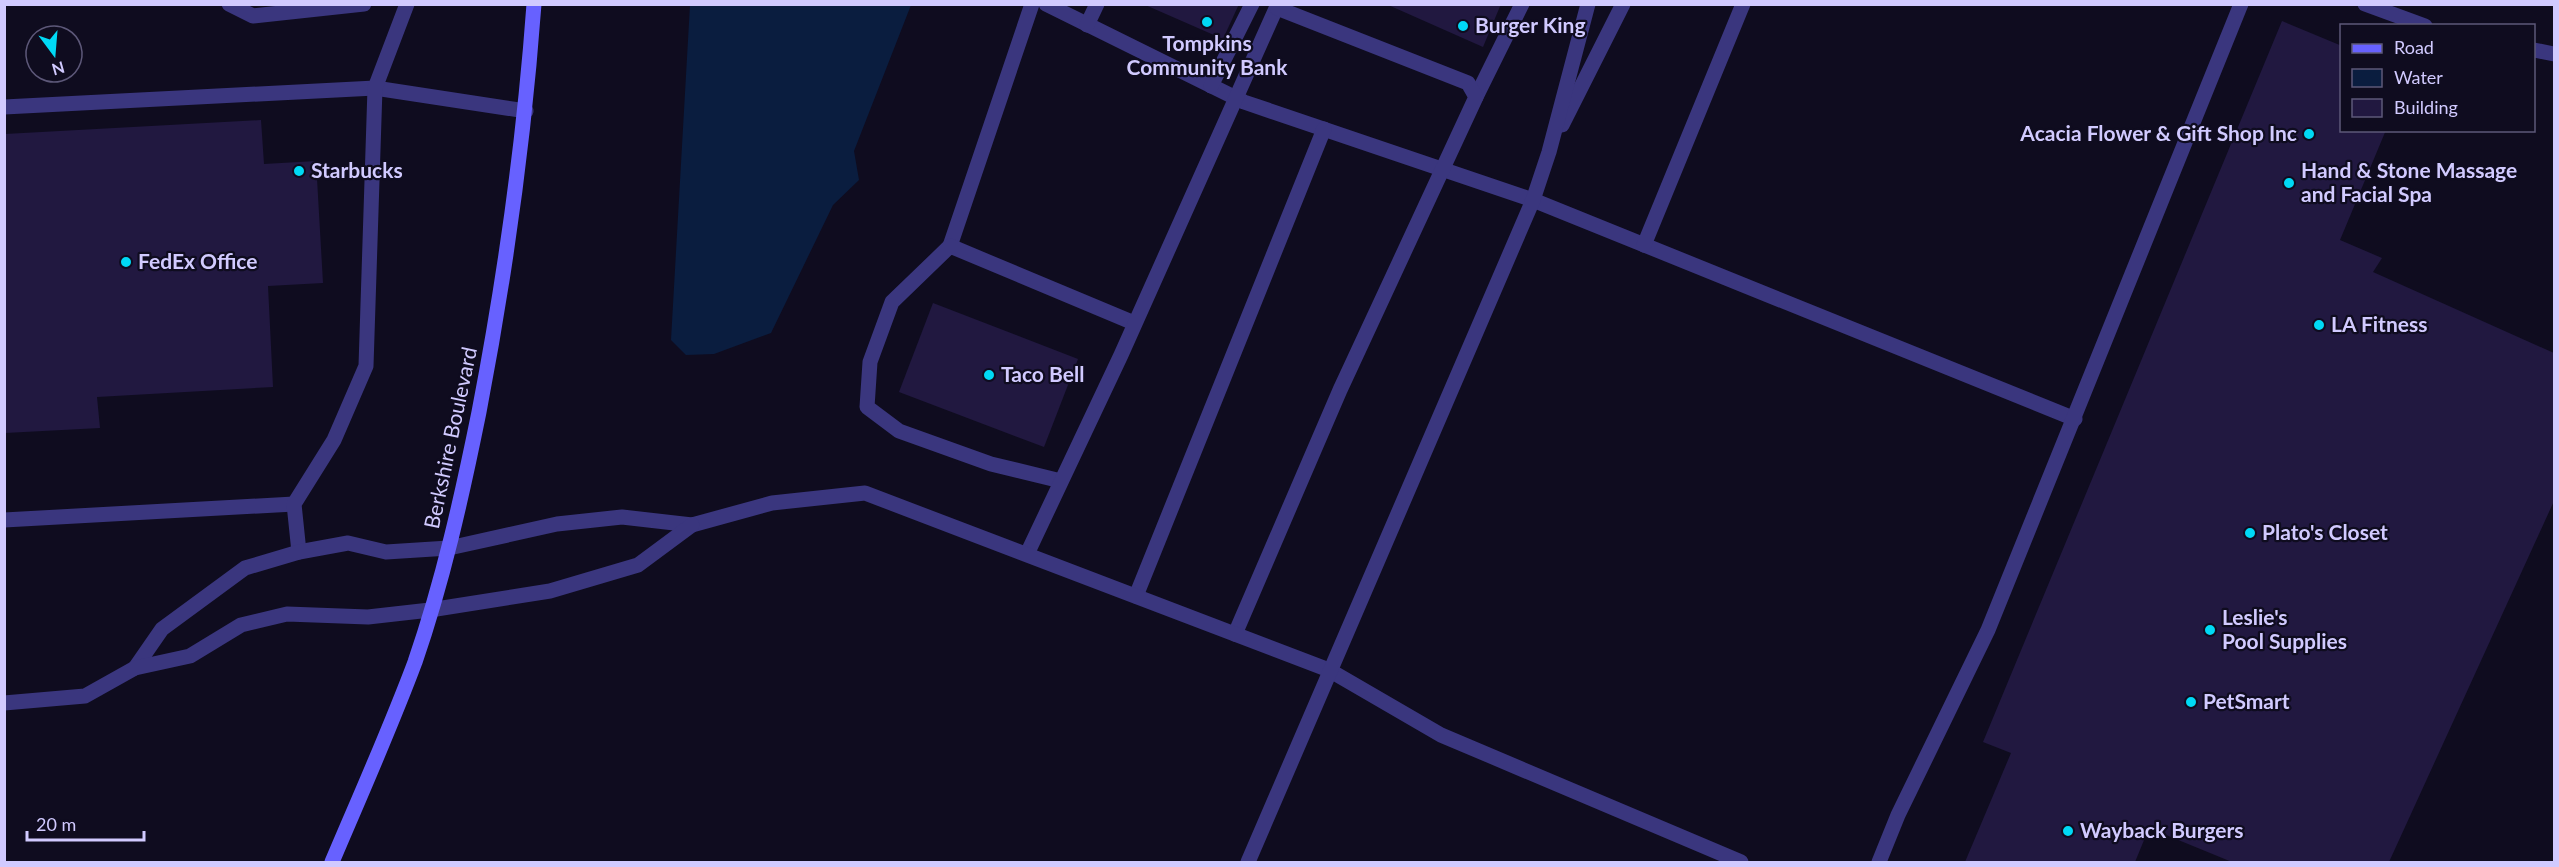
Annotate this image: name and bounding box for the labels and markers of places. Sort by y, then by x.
place label: Burger King [1475,12,1585,37]
marker: Tompkins Community Bank [1200,15,1214,29]
marker: Burger King [1456,19,1470,33]
place label: Tompkins Community Bank [1127,30,1288,79]
place label: Acacia Flower & Gift Shop Inc [2019,120,2297,145]
marker: Acacia Flower & Gift Shop Inc [2302,127,2316,141]
place label: Starbucks [311,157,403,182]
place label: Hand & Stone Massage and Facial Spa [2301,157,2517,206]
marker: Starbucks [292,164,306,178]
marker: Hand & Stone Massage and Facial Spa [2282,176,2296,190]
place label: FedEx Office [138,248,257,273]
marker: FedEx Office [119,255,133,269]
place label: LA Fitness [2331,311,2427,336]
marker: LA Fitness [2312,318,2326,332]
place label: Taco Bell [1001,361,1084,386]
marker: Taco Bell [982,368,996,382]
place label: Plato's Closet [2262,519,2388,544]
marker: Plato's Closet [2243,526,2257,540]
place label: Leslie's Pool Supplies [2222,604,2347,653]
marker: Leslie's Pool Supplies [2203,623,2217,637]
place label: PetSmart [2203,688,2290,713]
marker: PetSmart [2184,695,2198,709]
place label: Wayback Burgers [2080,817,2244,842]
marker: Wayback Burgers [2061,824,2075,838]

